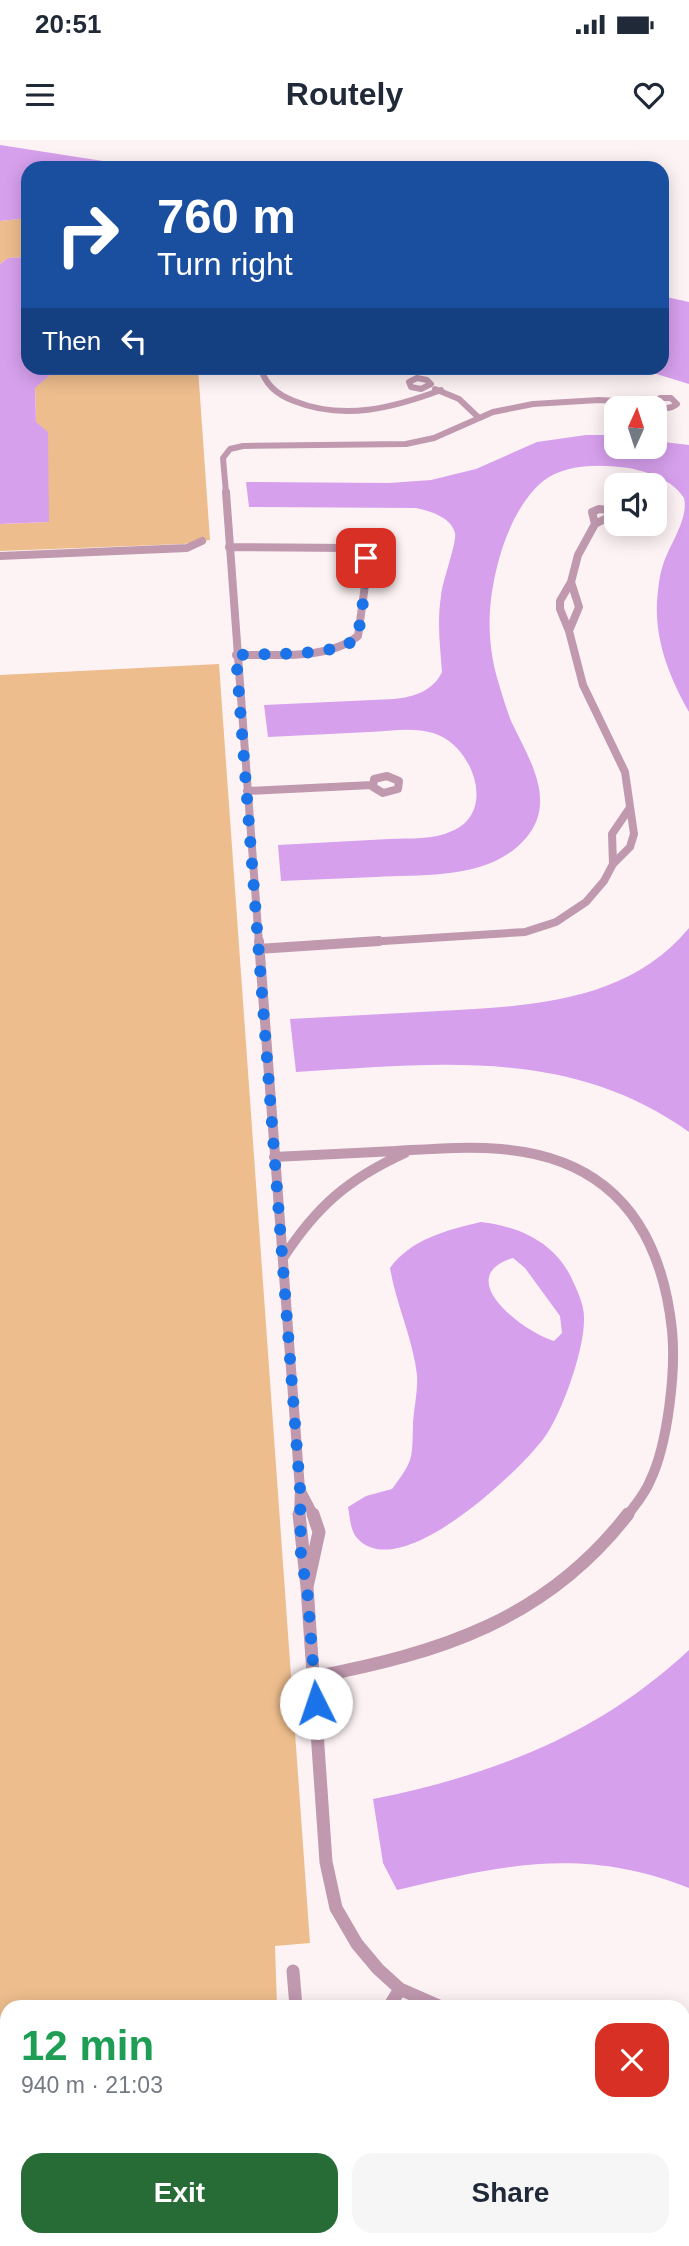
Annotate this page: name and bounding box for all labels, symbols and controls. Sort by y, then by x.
text: 20:51 [35,9,102,39]
icon: menu [21,76,59,114]
text: Routely [286,76,403,112]
icon: heart [630,76,668,114]
icon: right [42,189,133,280]
text: 760 m [157,189,296,243]
text: Turn right [157,246,293,282]
icon: left [115,322,153,360]
text: Then [42,326,101,356]
north arrow [604,396,667,458]
map controls [604,396,667,536]
button: sound [604,473,667,536]
pin [336,528,396,588]
icon: arrive [347,539,385,577]
position arrow [279,1666,353,1740]
text: 12 min [21,2022,154,2069]
button: close [595,2023,669,2097]
text: 940 m · 21:03 [21,2072,163,2098]
button: Exit [21,2153,338,2233]
button: Share [352,2153,669,2233]

